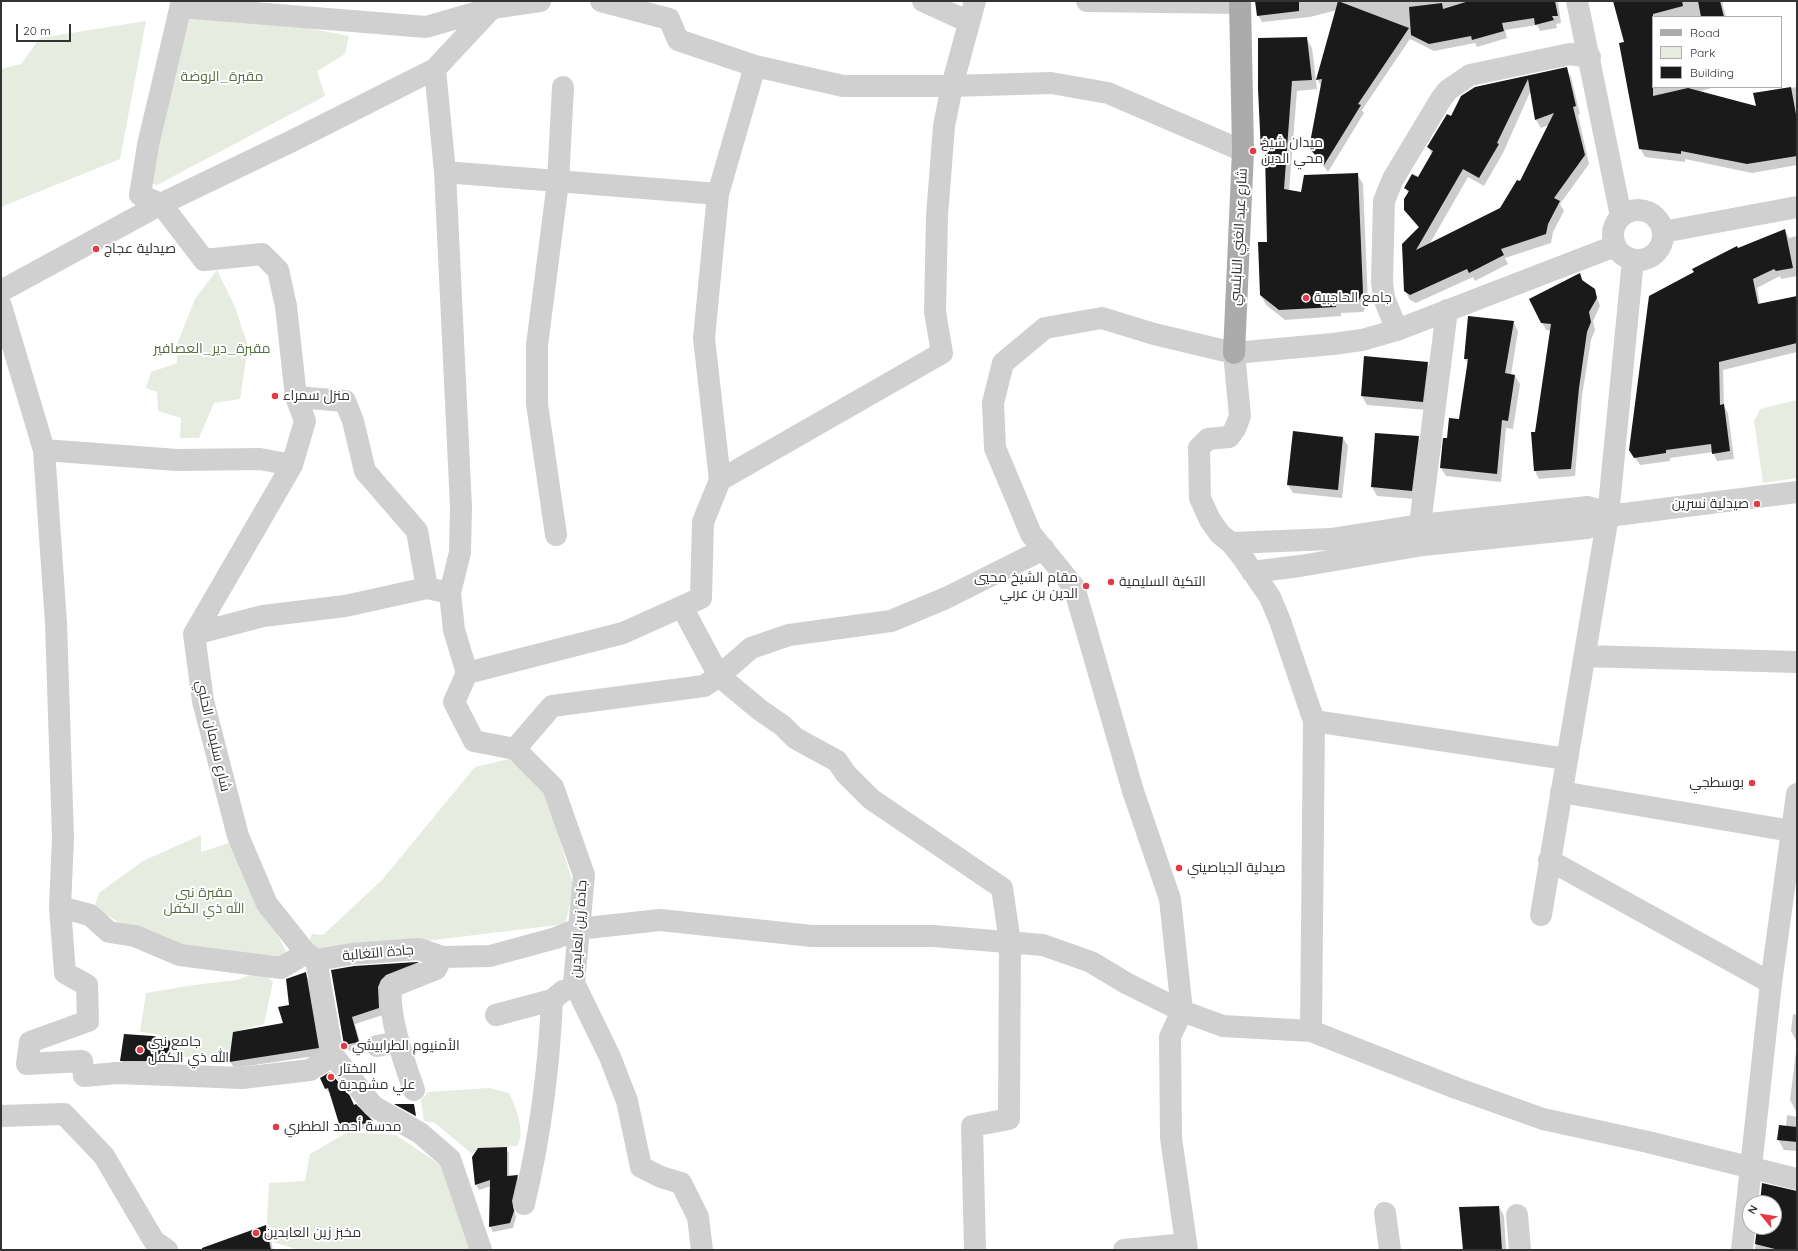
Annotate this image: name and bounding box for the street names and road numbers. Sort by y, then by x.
street label: شارع عبد الغني النابلسي [1227,168,1251,306]
street label: شارع سليمان الحلبي [192,679,234,793]
street label: جادة زين العابدين [567,879,591,979]
street label: جادة التغالبة [342,942,414,964]

